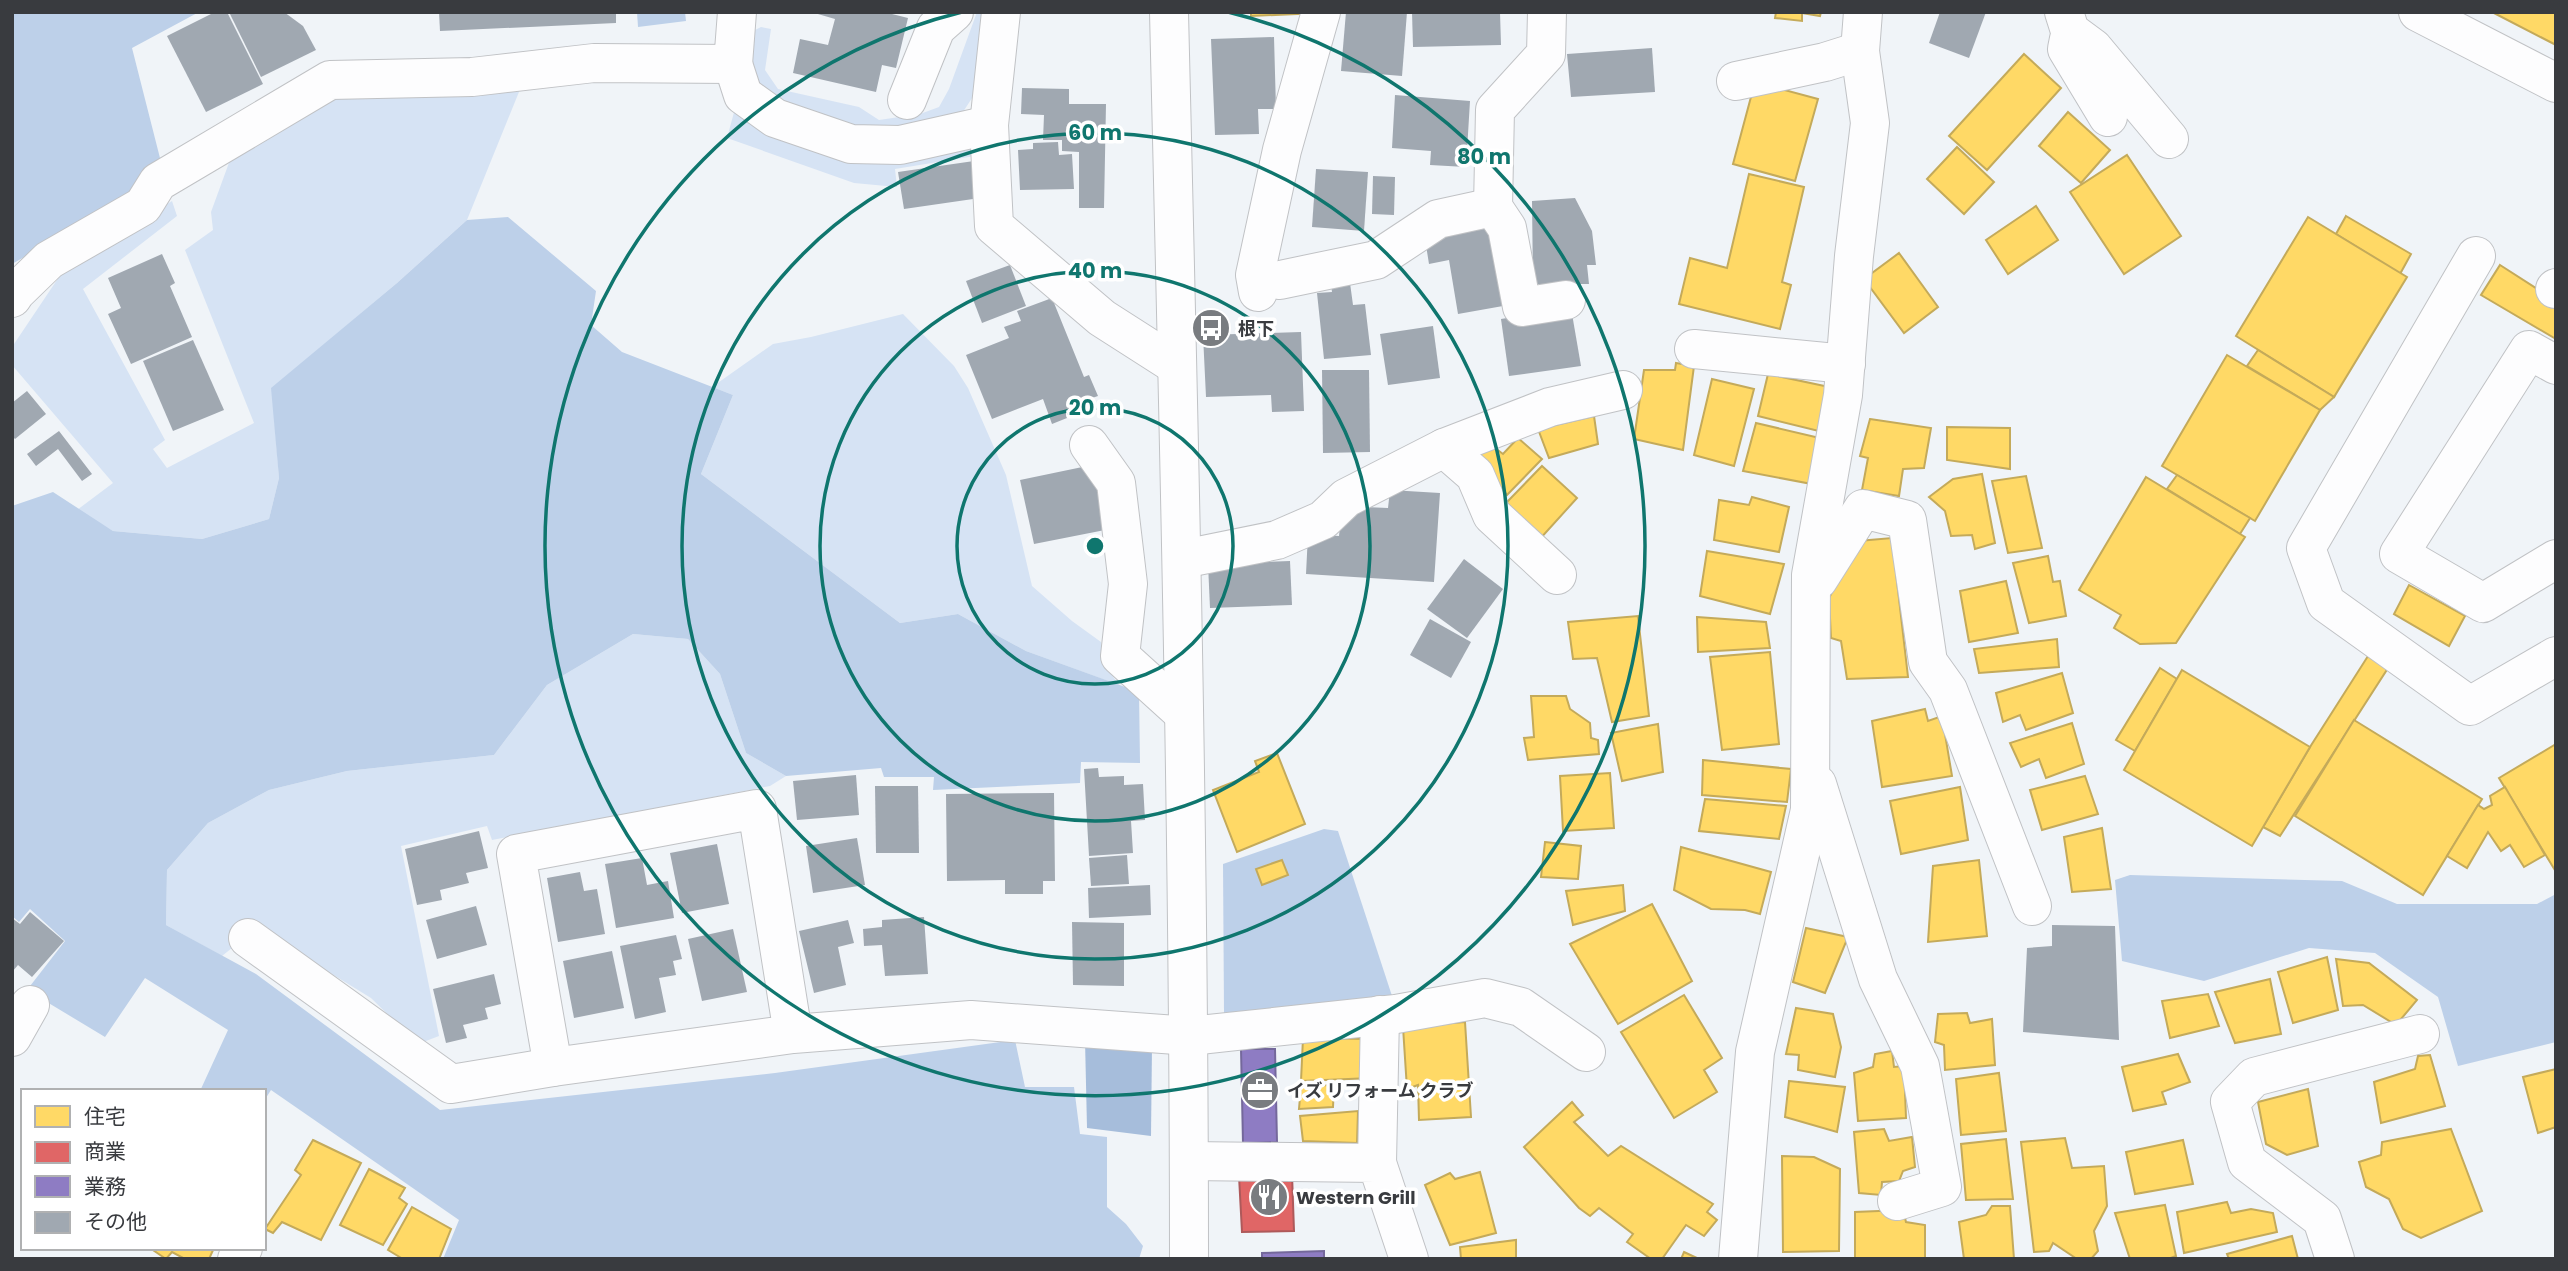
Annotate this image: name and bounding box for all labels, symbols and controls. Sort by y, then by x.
text: 60 m [1068,118,1122,147]
text: 80 m [1457,142,1511,171]
text: 40 m [1068,256,1122,285]
bus stop icon: 根下 [1190,307,1232,349]
place label: 根下 [1238,316,1274,341]
text: 20 m [1069,393,1121,422]
centre of rings [1083,534,1107,558]
office icon: イズ リフォーム クラブ [1239,1069,1281,1111]
place label: イズ リフォーム クラブ [1287,1078,1474,1103]
legend [21,1089,266,1250]
text: 住宅 [84,1102,126,1131]
text: 商業 [84,1137,126,1166]
text: 業務 [84,1172,126,1201]
restaurant icon: Western Grill [1248,1176,1290,1218]
place label: Western Grill [1296,1185,1415,1210]
text: その他 [84,1207,147,1236]

